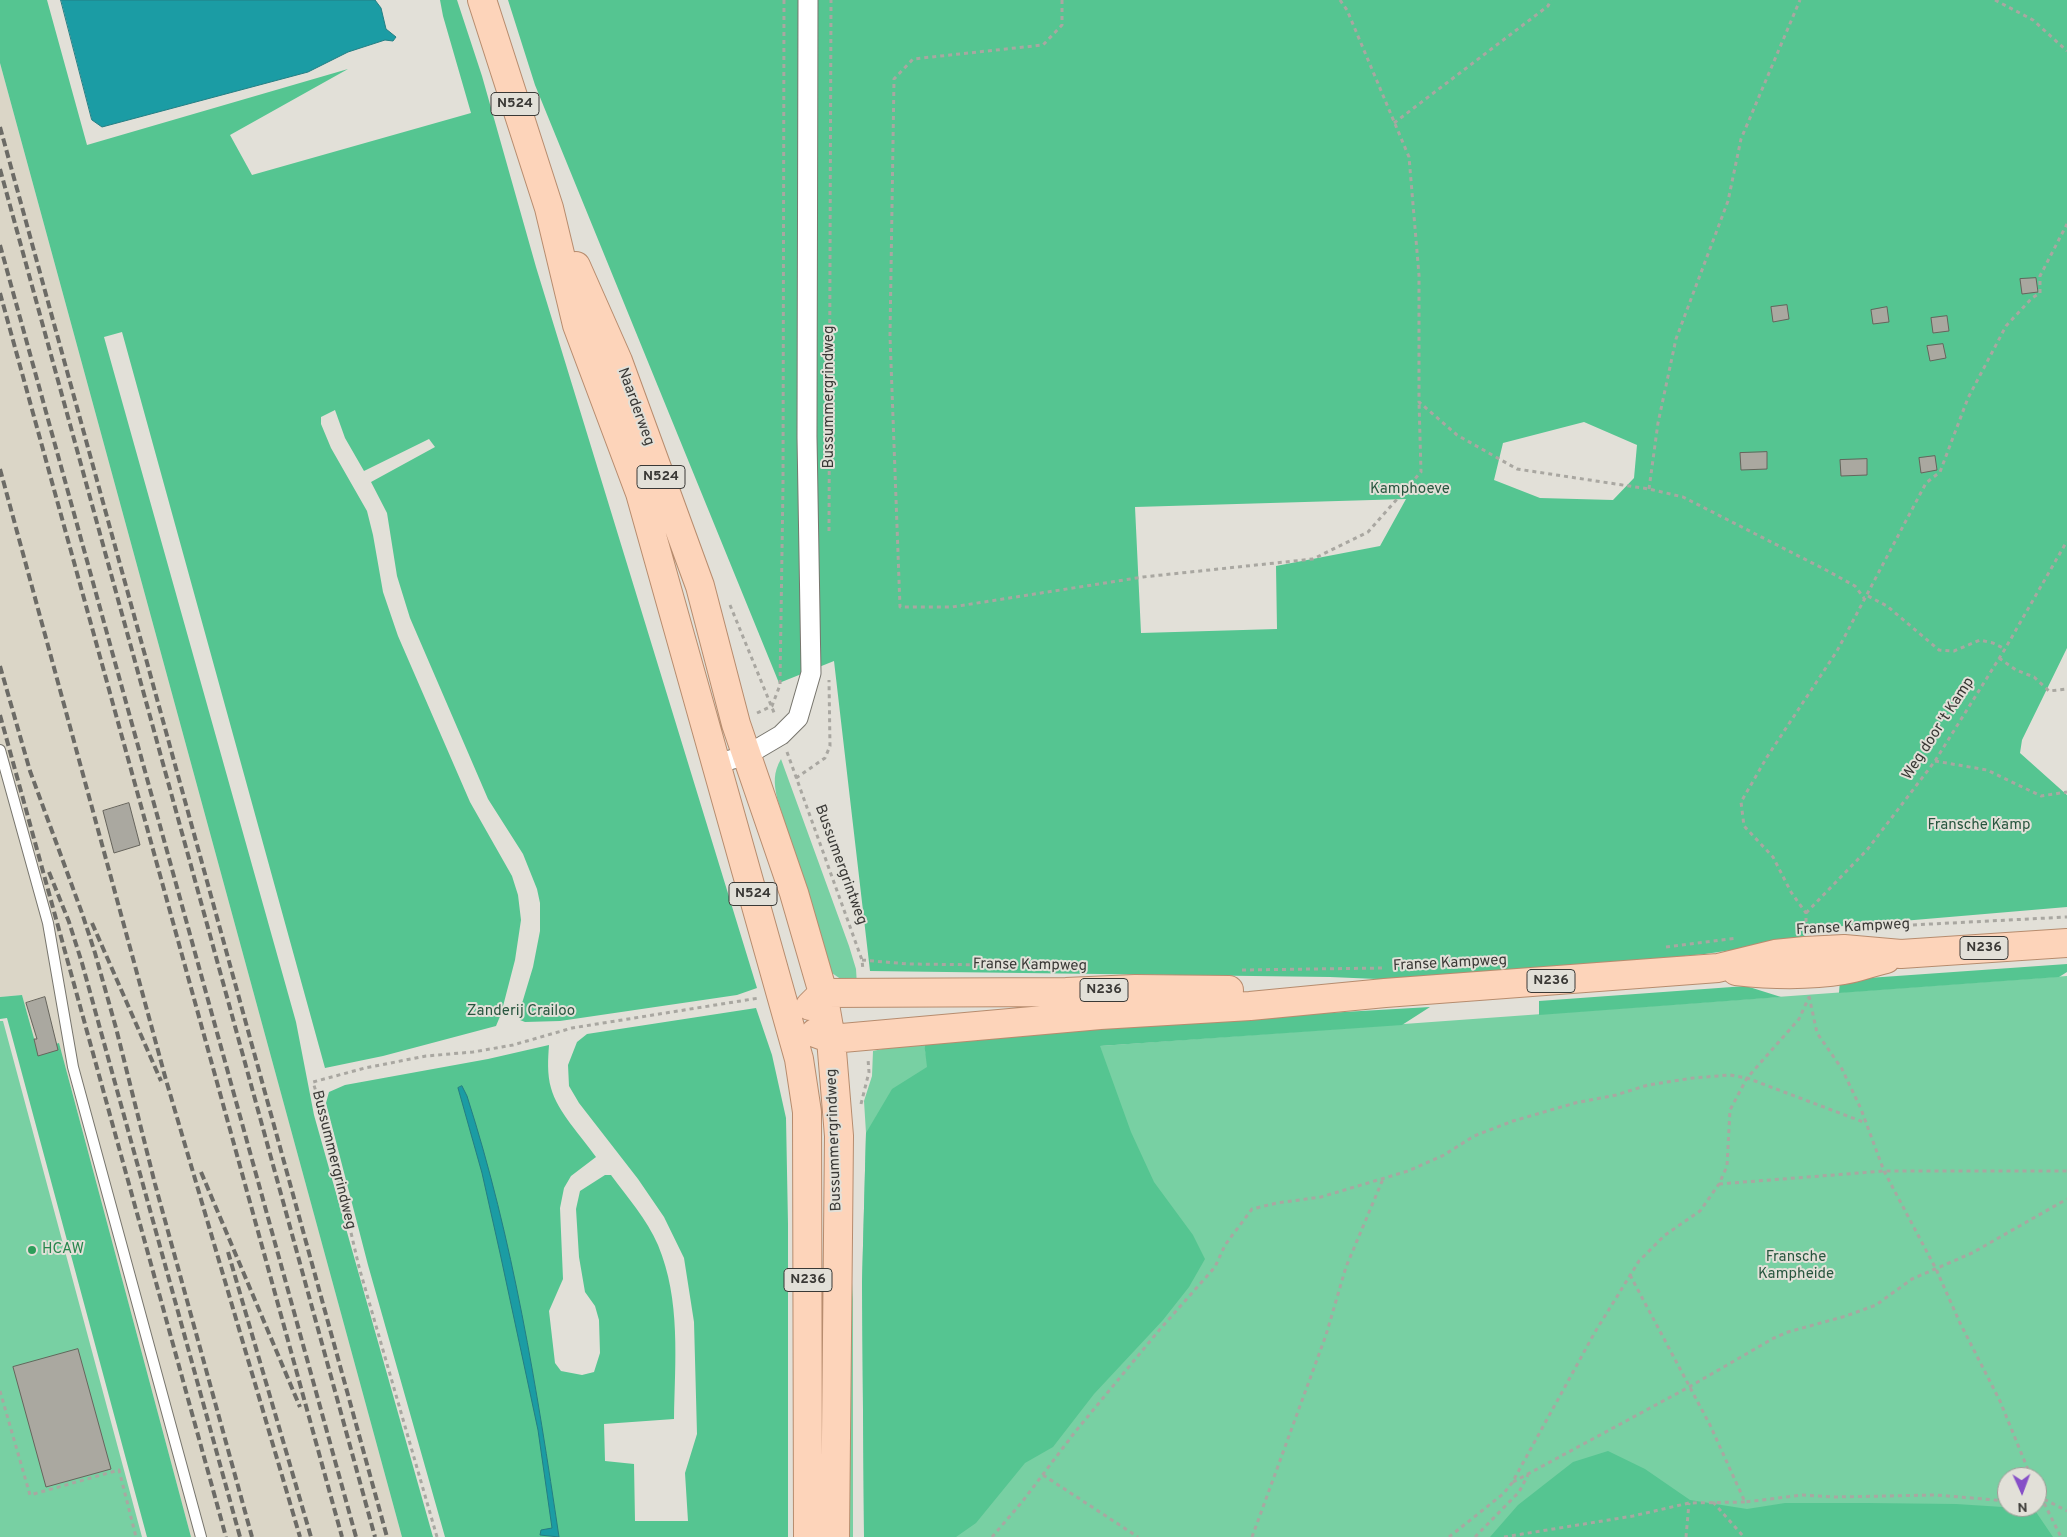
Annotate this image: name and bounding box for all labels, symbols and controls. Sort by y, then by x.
road number: N524 [491,92,539,116]
street label: Bussummergrindweg [821,326,839,468]
street label: Naarderweg [613,366,657,448]
road number: N524 [637,466,685,488]
park label: Kamphoeve [1370,481,1450,499]
street label: Weg door 't Kamp [1899,674,1979,784]
street label: Bussumergrintweg [810,803,870,927]
park label: Fransche Kamp [1927,817,2031,835]
road number: N524 [729,882,777,906]
street label: Franse Kampweg [1796,916,1910,940]
road number: N236 [1960,936,2008,960]
street label: Franse Kampweg [1393,952,1507,976]
street label: Franse Kampweg [973,956,1087,976]
road number: N236 [1527,969,1575,992]
road number: N236 [1080,978,1128,1002]
park label: Zanderij Crailoo [467,1003,575,1021]
street label: Bussummergrindweg [824,1068,846,1212]
street label: Bussummergrindweg [307,1089,359,1231]
place label: HCAW [42,1241,84,1259]
marker: HCAW [26,1244,38,1256]
park label: Fransche Kampheide [1758,1249,1834,1284]
road number: N236 [784,1268,832,1292]
north arrow [1997,1467,2047,1517]
text: N [2017,1498,2028,1515]

